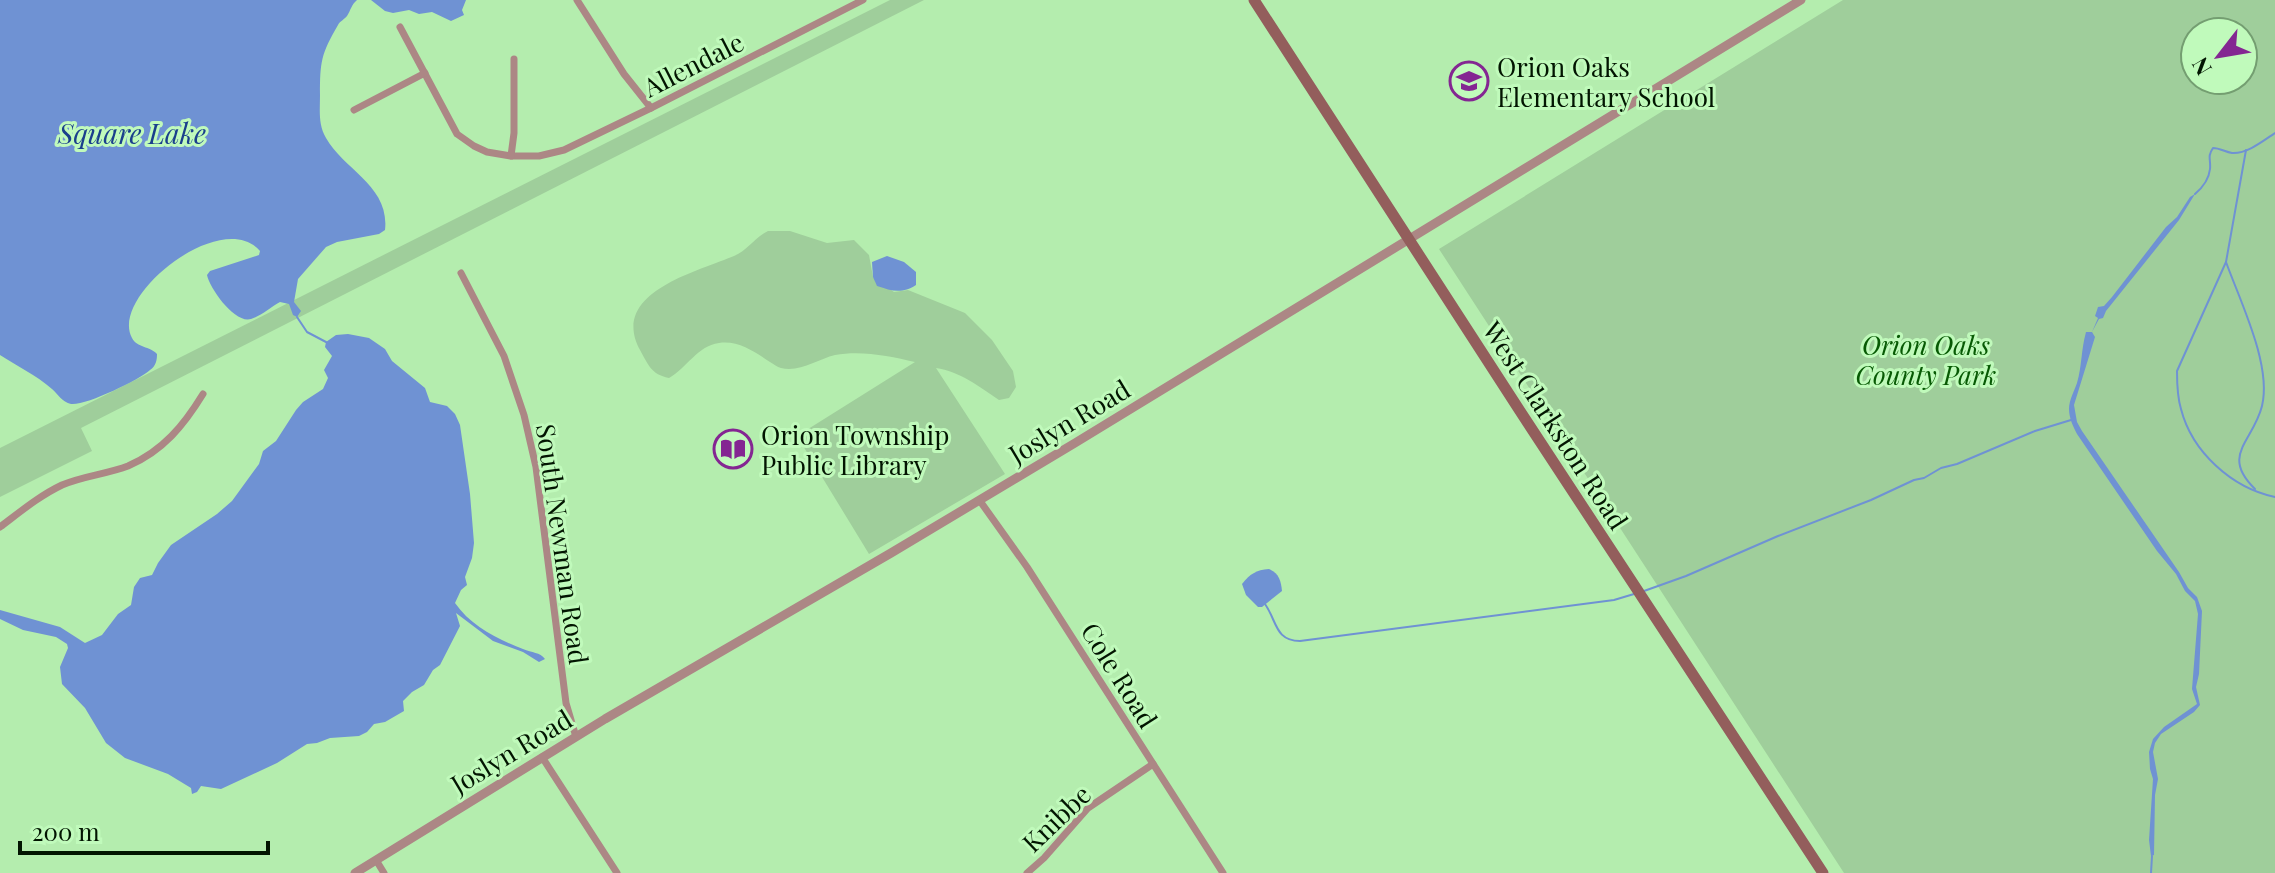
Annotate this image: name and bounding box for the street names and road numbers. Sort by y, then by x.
street label: Allendale [636,24,749,105]
street label: West Clarkston Road [1475,313,1636,536]
street label: Joslyn Road [1001,371,1136,471]
street label: South Newman Road [529,421,597,667]
street label: Cole Road [1074,616,1166,734]
street label: Joslyn Road [443,701,578,801]
street label: Knibbe [1014,777,1098,859]

